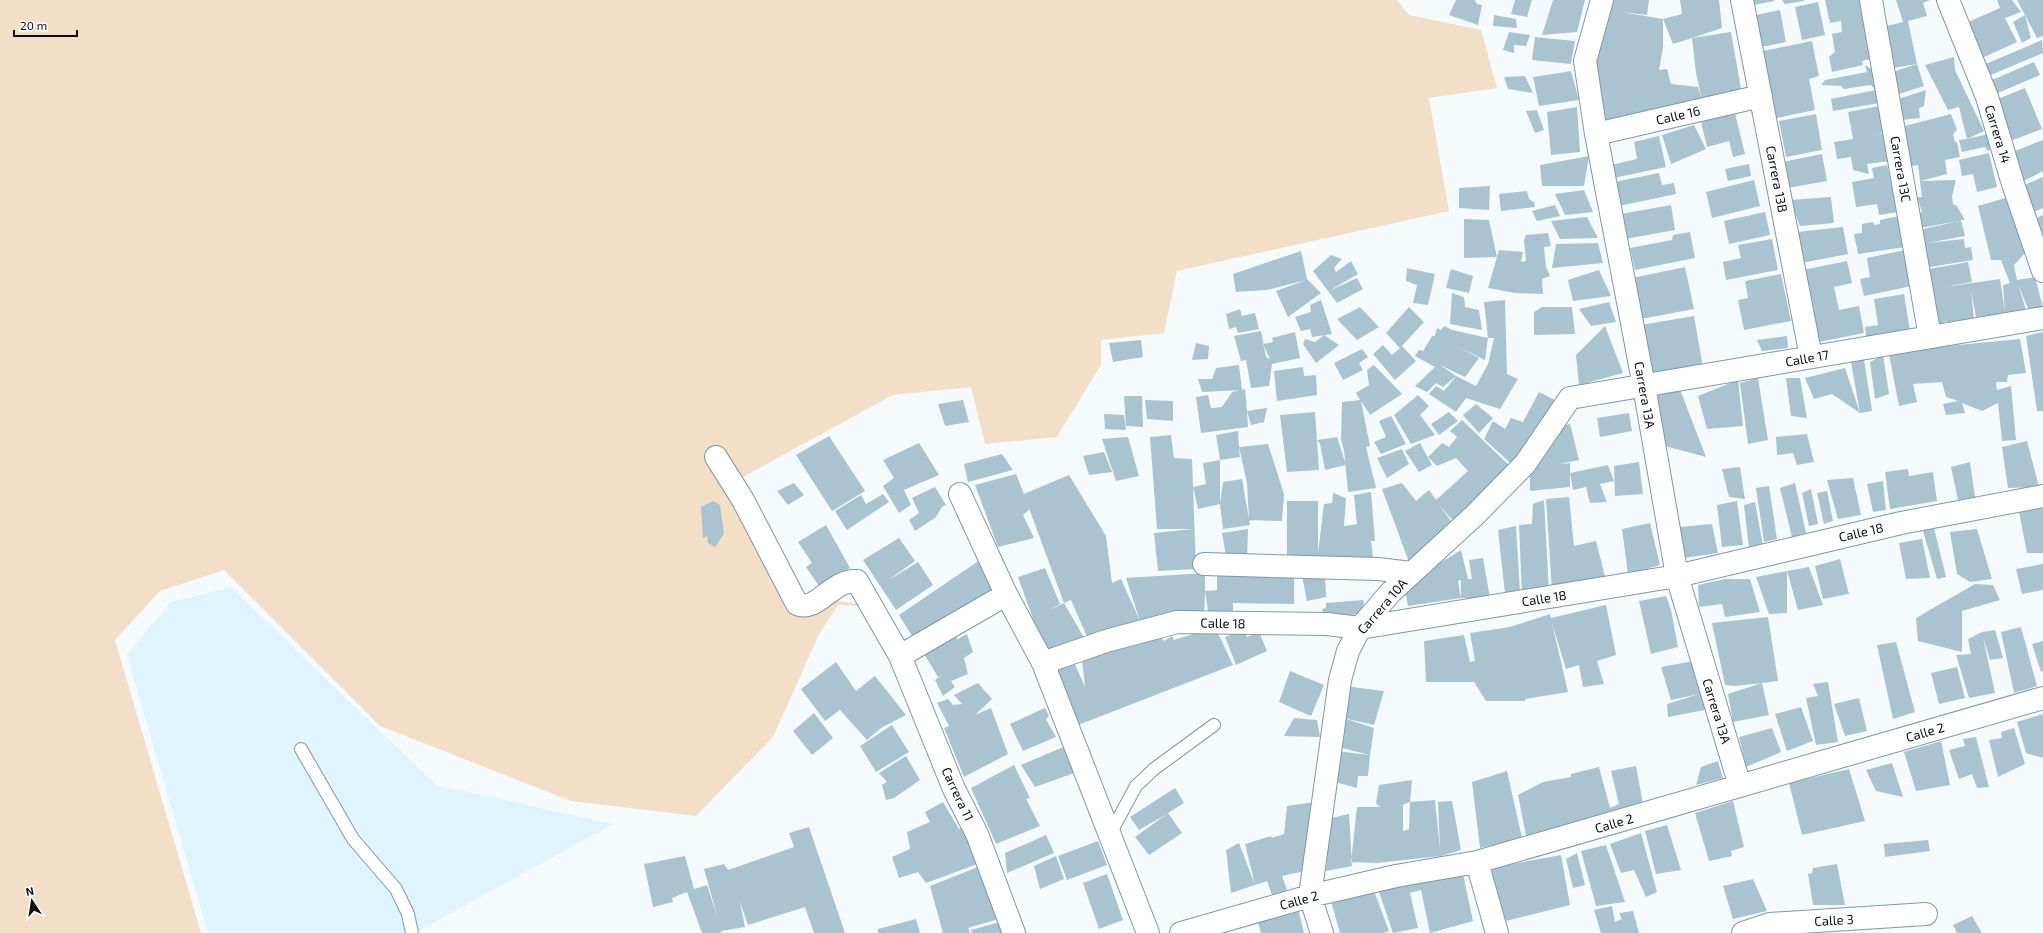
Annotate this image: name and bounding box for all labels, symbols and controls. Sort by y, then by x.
scale bar [14,12,77,38]
text: 20 m [20,18,47,32]
street label: Calle 16 [1654,102,1702,128]
street label: Carrera 14 [1982,103,2014,165]
street label: Carrera 13C [1887,135,1915,203]
street label: Carrera 13B [1763,144,1791,214]
street label: Calle 17 [1784,346,1830,370]
street label: Carrera 13A [1631,360,1659,430]
street label: Calle 18 [1837,519,1885,545]
street label: Carrera 10A [1354,575,1410,637]
street label: Calle 18 [1520,587,1568,609]
street label: Calle 18 [1200,615,1246,631]
street label: Carrera 13A [1699,676,1735,746]
street label: Calle 2 [1904,719,1946,745]
street label: Carrera 11 [939,765,977,823]
street label: Calle 2 [1593,810,1635,836]
north arrow [12,881,52,921]
text: N [25,884,35,898]
street label: Calle 2 [1278,887,1320,913]
street label: Calle 3 [1814,911,1854,929]

